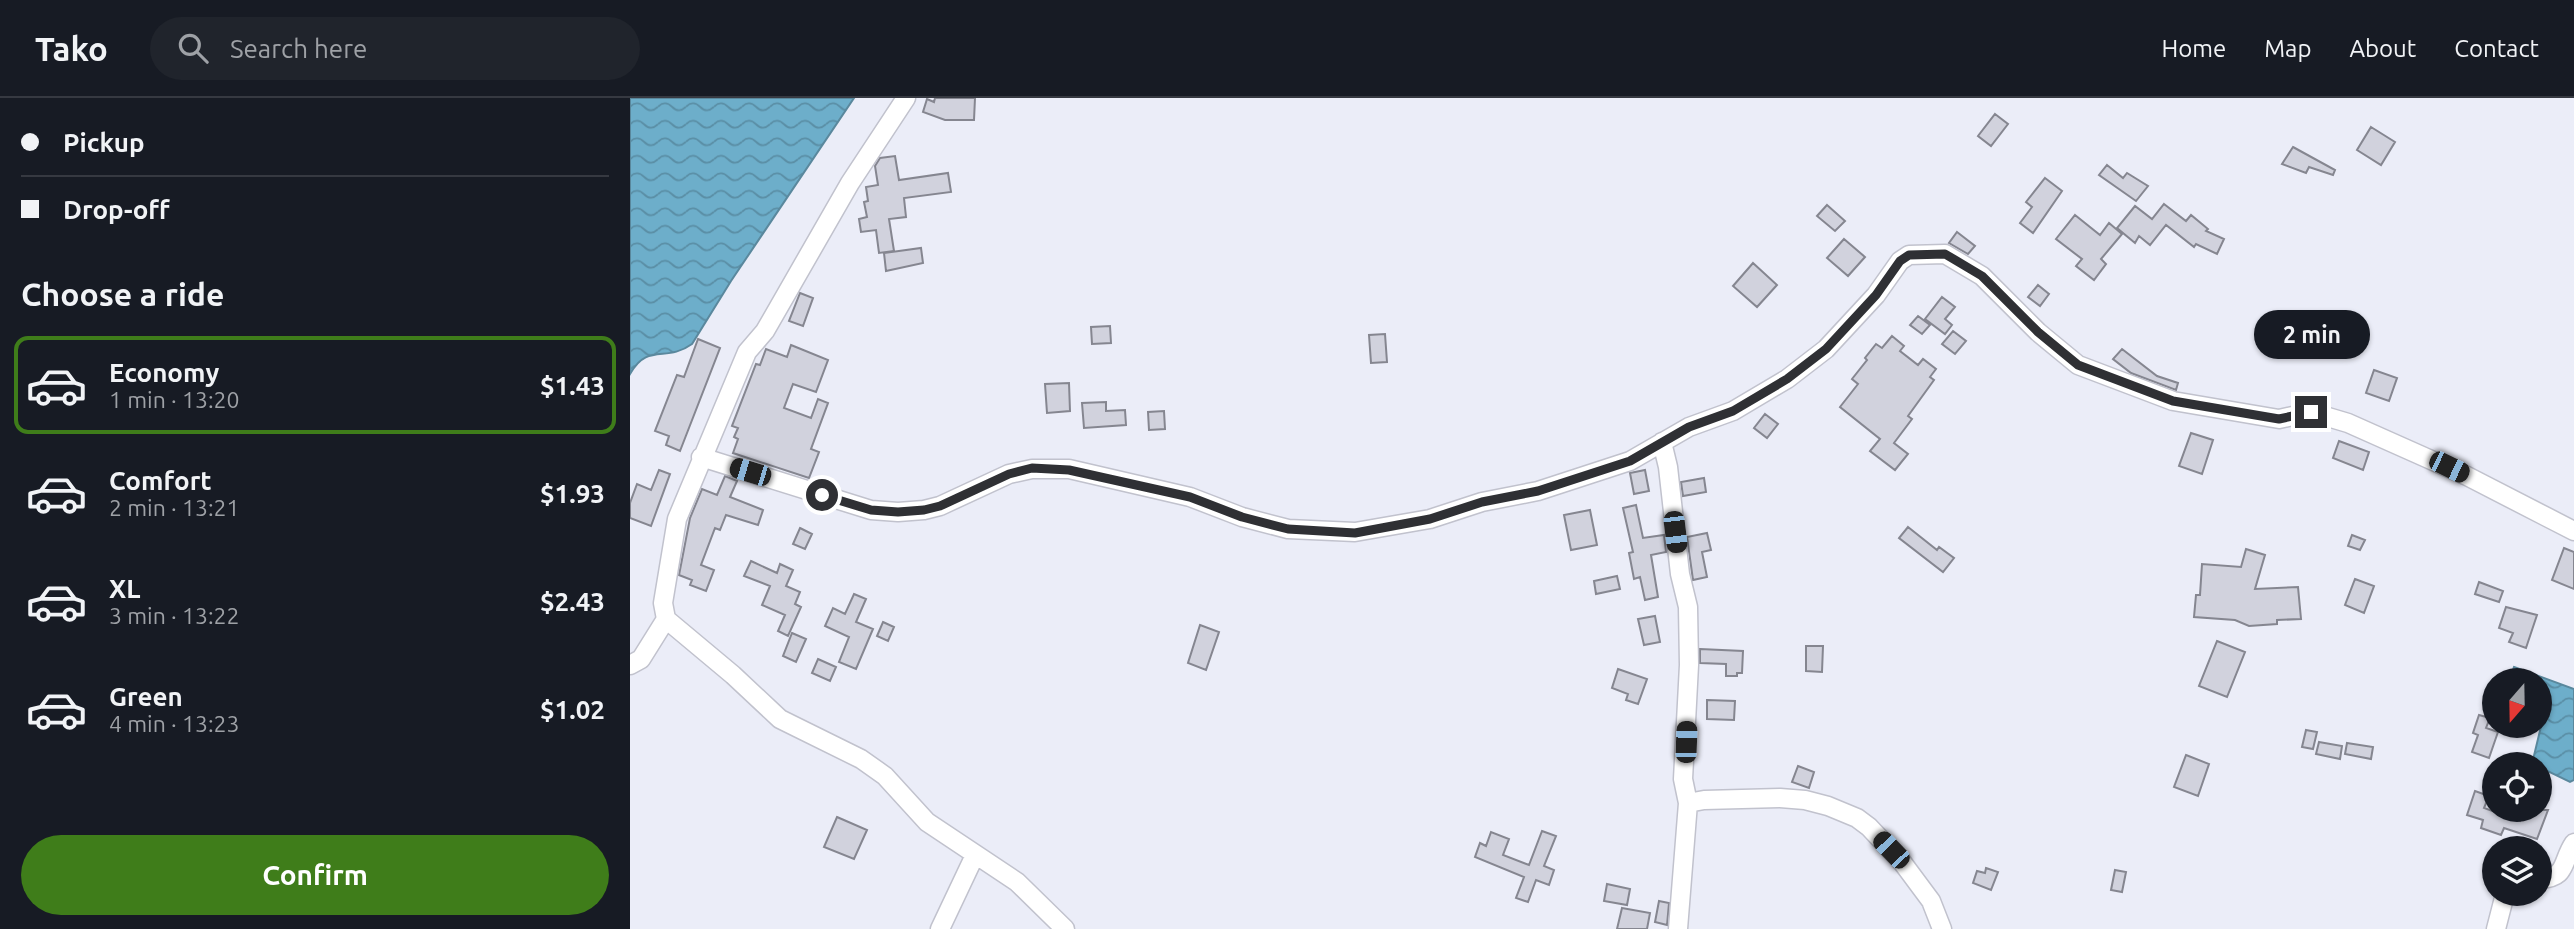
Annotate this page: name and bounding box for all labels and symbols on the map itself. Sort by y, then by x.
callout: 2 min [2253,310,2369,360]
route end [2295,396,2327,428]
car [2426,448,2473,486]
car [727,456,774,488]
route start [806,479,838,511]
car [1663,510,1688,554]
north arrow [2482,668,2552,738]
car [1675,721,1698,763]
car [1869,828,1914,872]

